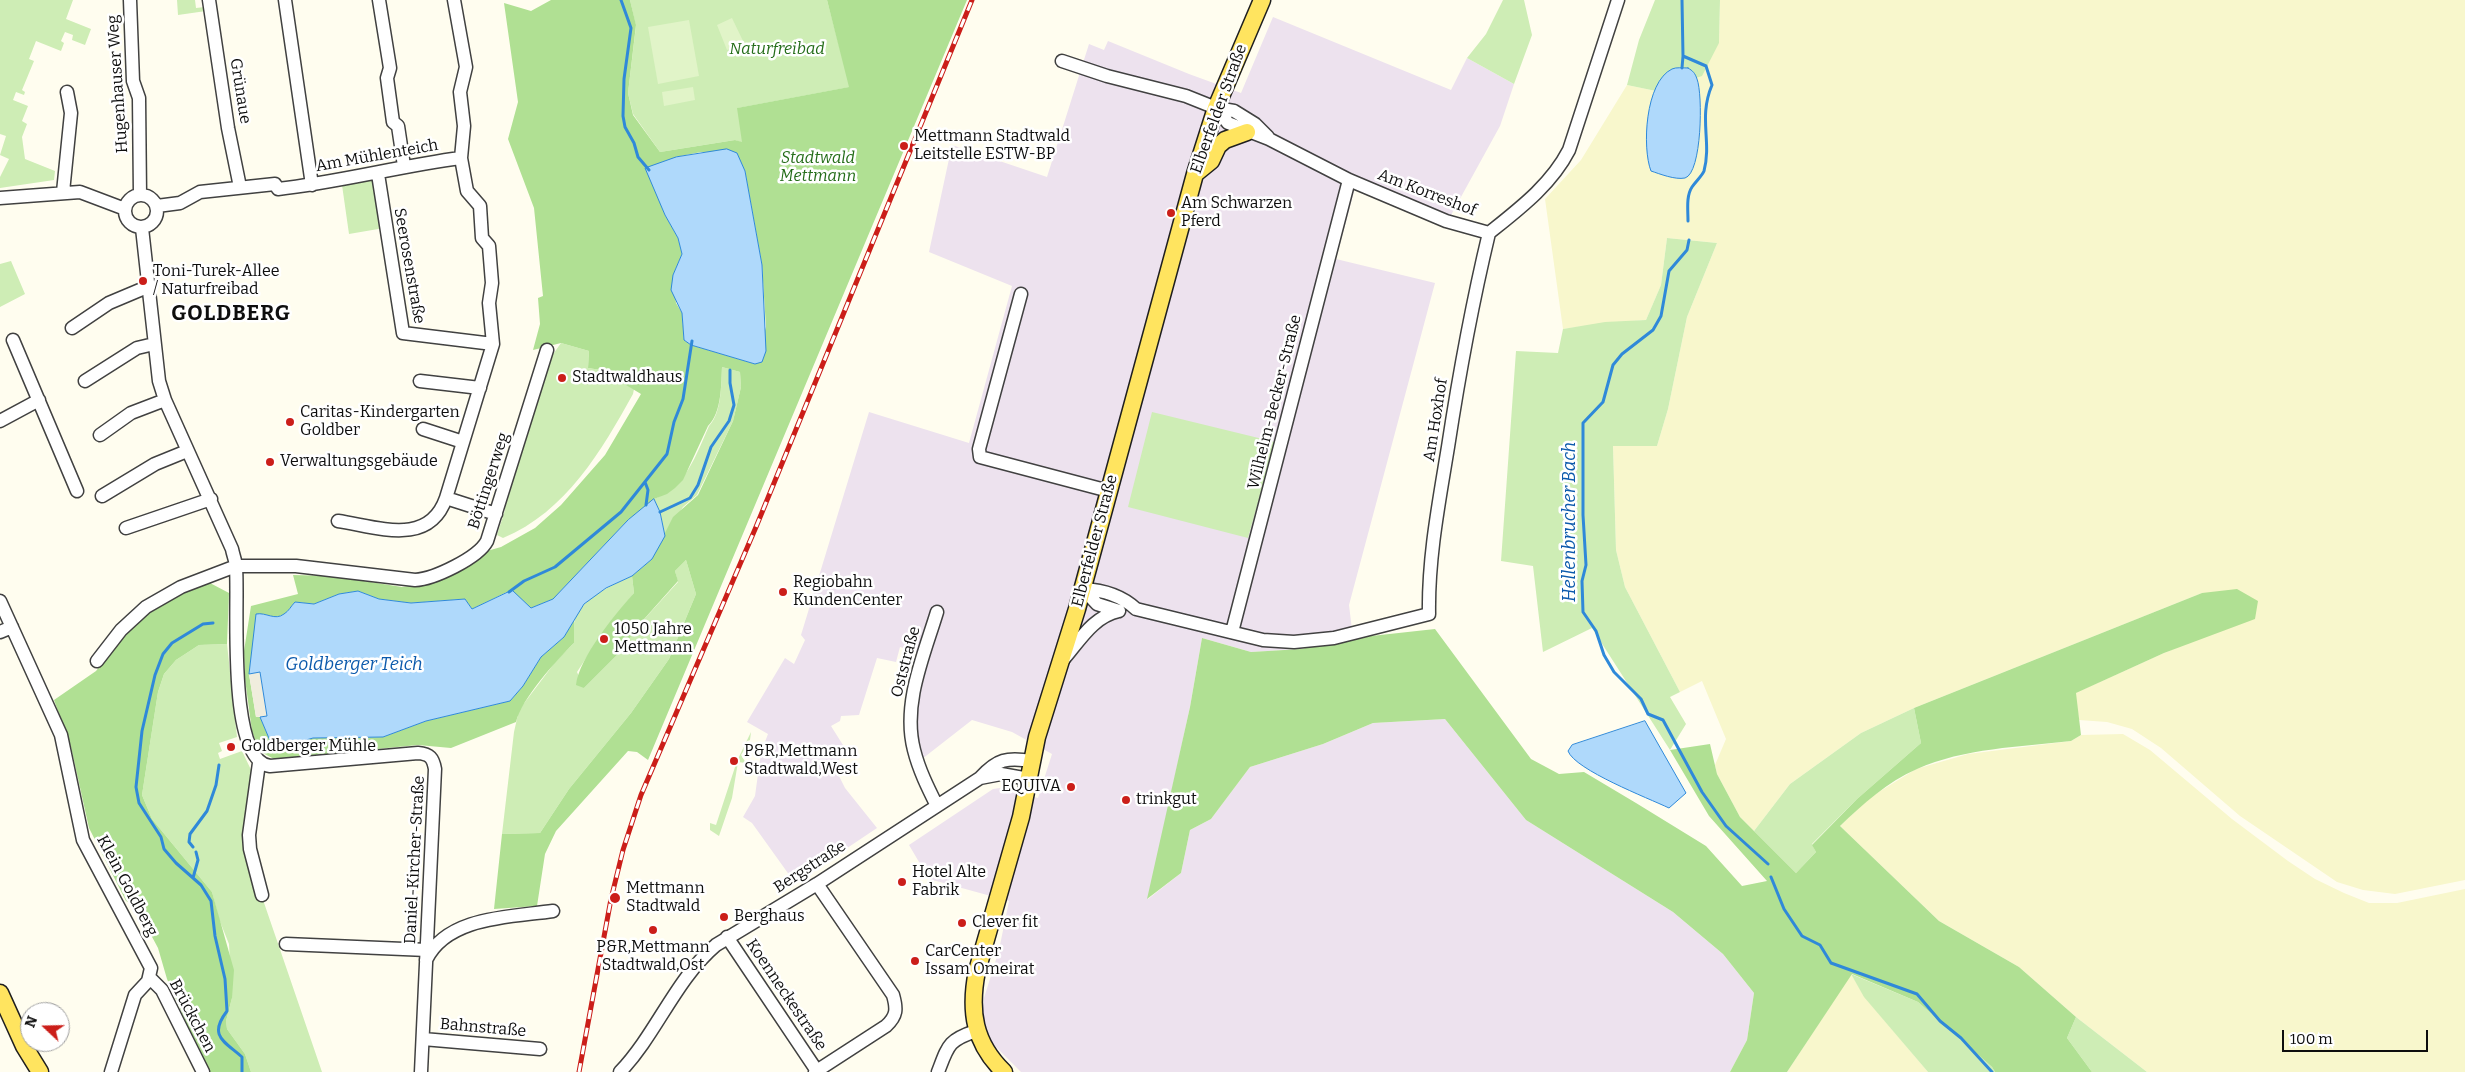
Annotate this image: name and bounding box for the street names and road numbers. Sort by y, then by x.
street label: Hugenhauser Weg [104,14,132,154]
street label: Elberfelder Straße [1187,42,1251,176]
street label: Grünaue [225,57,255,125]
street label: Am Mühlenteich [314,136,440,176]
street label: Am Korreshof [1375,165,1479,221]
street label: Seerosenstraße [389,207,429,325]
street label: Wilhelm-Becker-Straße [1244,313,1306,491]
street label: Am Hoxhof [1420,377,1452,463]
street label: Böttingerweg [464,430,514,532]
street label: Elberfelder Straße [1068,473,1122,609]
street label: Oststraße [887,624,925,700]
street label: Daniel-Kircher-Straße [401,775,429,945]
street label: Klein Goldberg [92,832,162,940]
street label: Bergstraße [770,837,850,897]
street label: Koenneckestraße [742,936,830,1054]
street label: Brückchen [165,976,219,1056]
street label: Bahnstraße [439,1015,527,1041]

